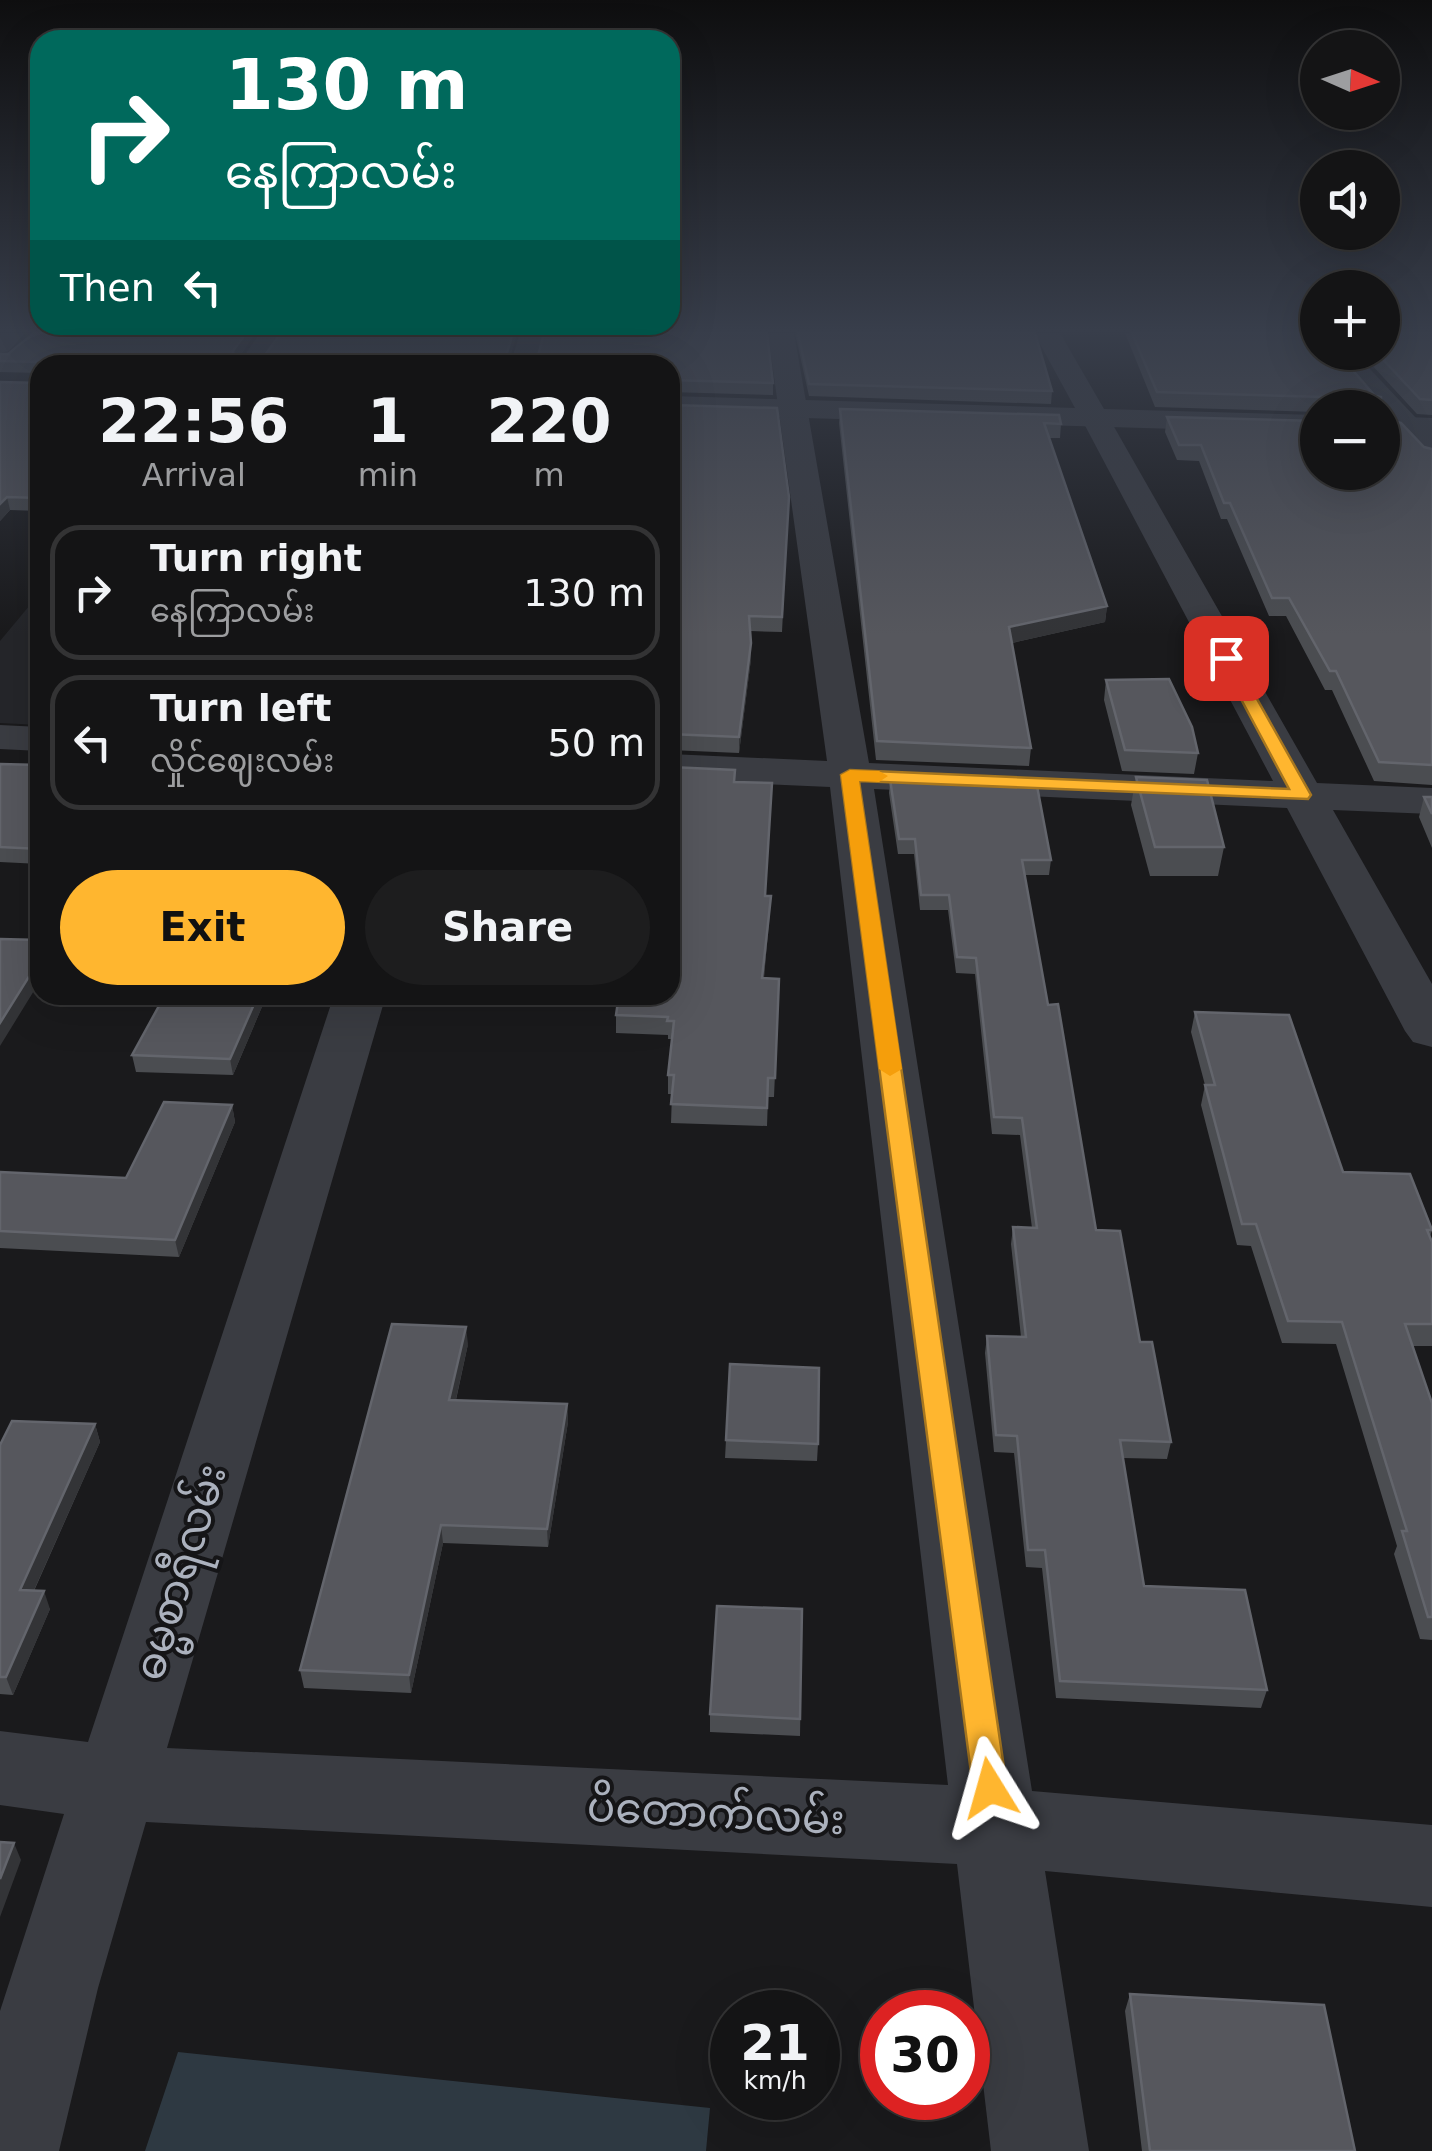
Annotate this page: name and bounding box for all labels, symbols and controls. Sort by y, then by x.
north arrow [1300,30,1400,130]
map controls [1300,30,1400,490]
text: 130 m [225,44,468,126]
icon: right [60,70,190,200]
text: နေကြာလမ်း [225,146,456,199]
button: sound [1300,150,1400,250]
icon: left [175,260,230,315]
text: Then [60,266,155,310]
button: + [1300,270,1400,370]
text: 22:56 [98,386,289,456]
text: 1 [367,386,409,456]
text: 220 [486,386,612,456]
button: − [1300,390,1400,490]
text: Arrival [142,456,246,494]
text: min [358,456,418,494]
text: m [533,456,565,494]
text: Turn right [150,536,362,580]
icon: right [65,565,120,620]
text: 130 m [523,571,645,615]
text: နေကြာလမ်း [150,592,315,630]
pin [1184,616,1269,701]
icon: arrive [1199,631,1254,686]
text: Turn left [150,686,331,730]
icon: left [65,715,120,770]
text: 50 m [548,721,645,765]
text: လှိုင်ဈေးလမ်း [150,742,334,780]
button: Exit [60,870,345,985]
button: Share [365,870,650,985]
street label: ဓမ္မစာရီလမ်း [121,1457,247,1689]
position arrow [938,1736,1042,1840]
street label: ပိတောက်လမ်း [586,1779,846,1844]
speed limit sign: 30 [860,1990,990,2120]
text: 21 [740,2014,810,2072]
text: km/h [743,2066,807,2095]

